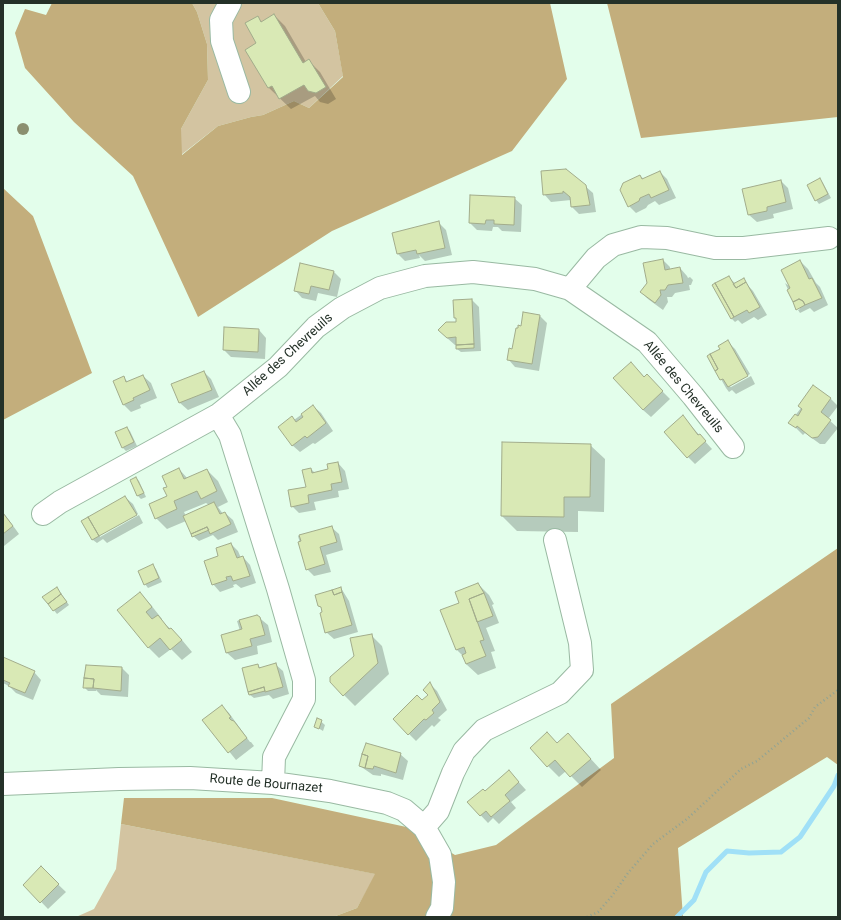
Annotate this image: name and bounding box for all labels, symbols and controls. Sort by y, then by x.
street label: Allée des Chevreuils [240,310,336,400]
street label: Allée des Chevreuils [640,338,726,436]
street label: Route de Bournazet [209,771,323,797]

